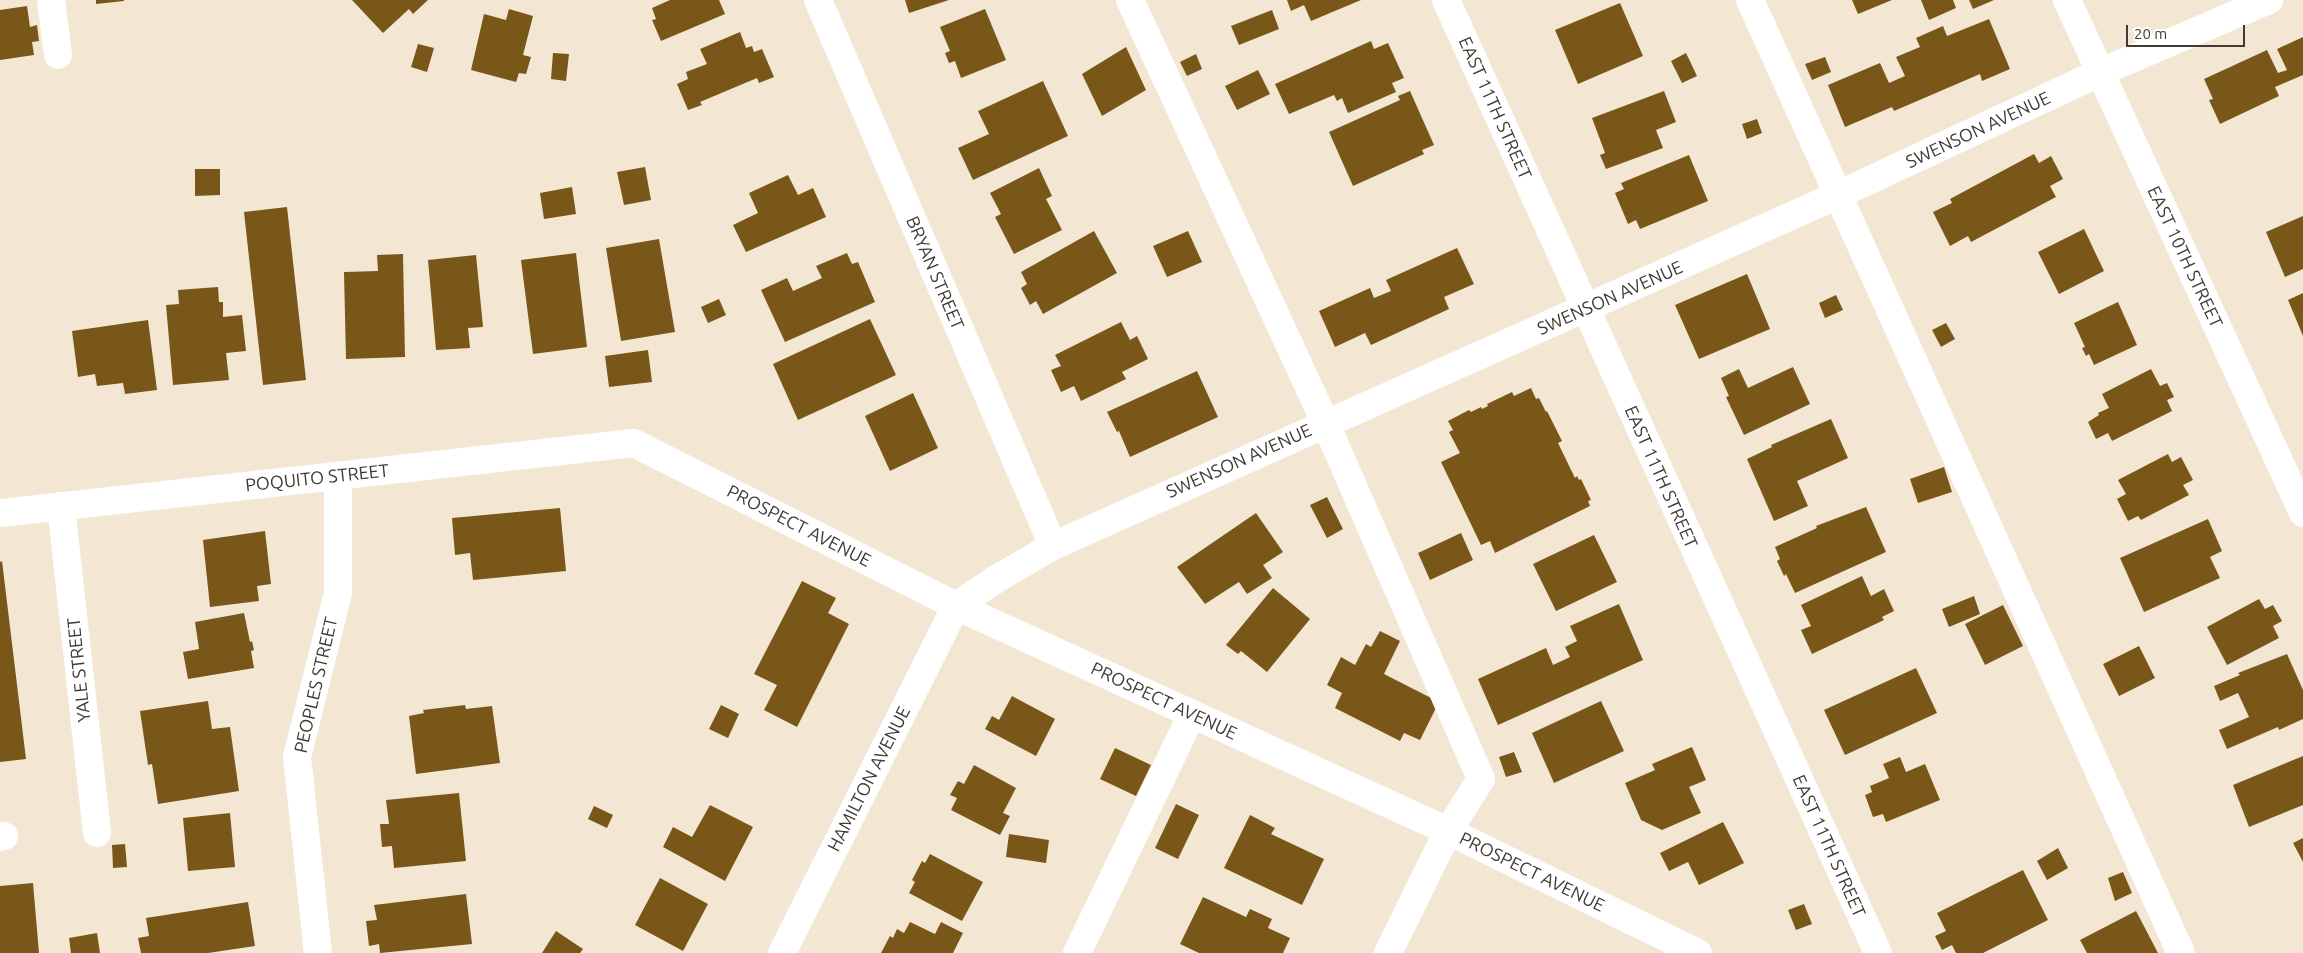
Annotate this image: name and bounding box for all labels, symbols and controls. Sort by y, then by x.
scale bar [2128,15,2247,47]
text: 20 m [2134,25,2167,42]
street label: EAST 11TH STREET [1454,33,1536,183]
street label: SWENSON AVENUE [1902,87,2054,173]
street label: EAST 10TH STREET [2143,183,2227,331]
street label: BRYAN STREET [901,213,969,333]
street label: SWENSON AVENUE [1534,256,1686,340]
street label: EAST 11TH STREET [1620,402,1702,552]
street label: SWENSON AVENUE [1163,419,1315,503]
street label: POQUITO STREET [244,460,390,496]
street label: PROSPECT AVENUE [723,480,875,572]
street label: PEOPLES STREET [290,615,342,755]
street label: YALE STREET [63,617,95,723]
street label: PROSPECT AVENUE [1087,658,1241,744]
street label: HAMILTON AVENUE [823,703,915,855]
street label: EAST 11TH STREET [1788,771,1870,921]
street label: PROSPECT AVENUE [1456,827,1608,917]

